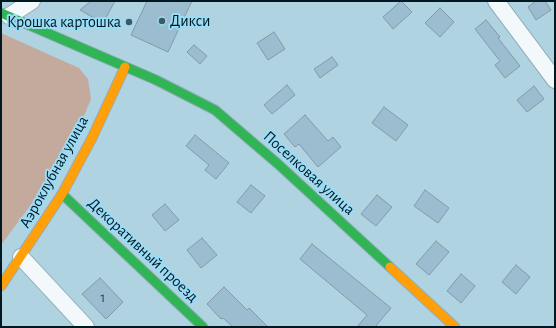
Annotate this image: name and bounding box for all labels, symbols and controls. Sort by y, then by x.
place label: Дикси [170,11,210,31]
place label: Крошка картошка [7,12,121,32]
marker: Дикси [157,16,167,26]
marker: Крошка картошка [124,17,134,27]
street label: Аэроклубная улица [15,113,93,231]
street label: Поселковая улица [259,127,359,219]
street label: Декоративный проезд [84,194,202,306]
house number: 1 [101,290,105,306]

